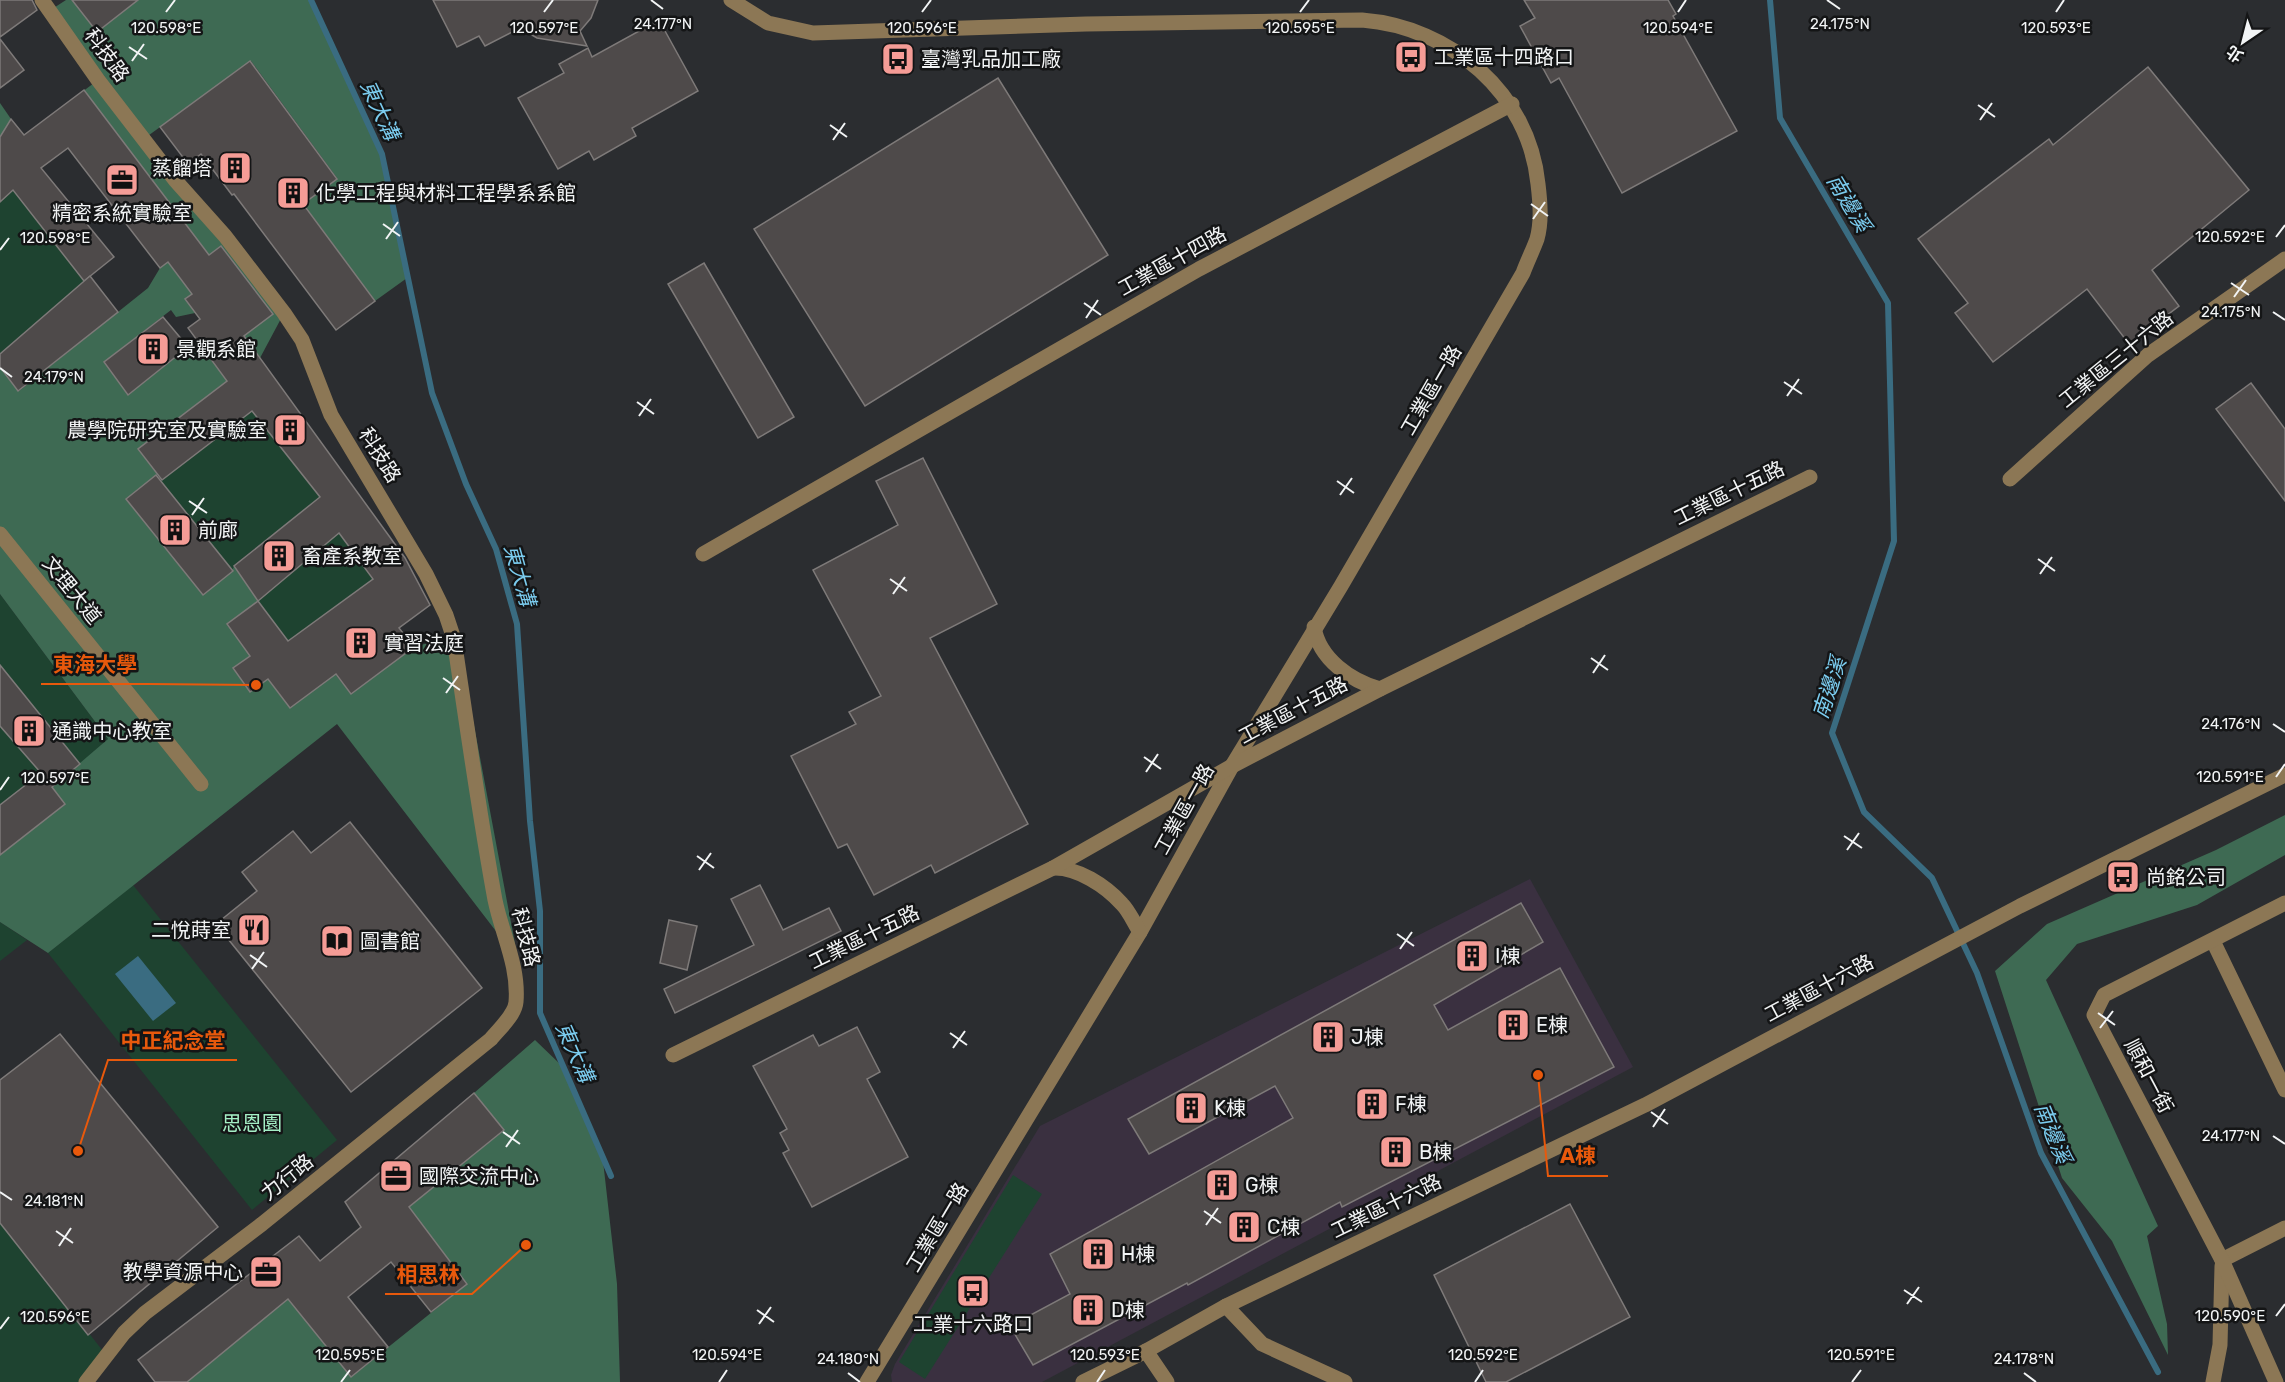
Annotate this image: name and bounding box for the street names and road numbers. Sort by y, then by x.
street label: 科技路 [80,24,134,86]
street label: 工業區十四路 [1114,221,1230,301]
street label: 工業區三十六路 [2054,306,2178,412]
street label: 工業區一路 [1396,341,1466,439]
street label: 科技路 [354,423,406,487]
street label: 工業區十五路 [1670,456,1788,530]
street label: 文理大道 [38,551,106,629]
street label: 工業區十五路 [1234,671,1352,749]
street label: 工業區一路 [1149,759,1219,859]
street label: 工業區十五路 [805,900,923,974]
street label: 科技路 [507,905,545,969]
street label: 工業區十六路 [1760,949,1878,1027]
street label: 順和一街 [2120,1035,2178,1117]
street label: 力行路 [256,1149,318,1205]
street label: 工業區十六路 [1327,1169,1445,1243]
street label: 工業區一路 [901,1178,973,1276]

